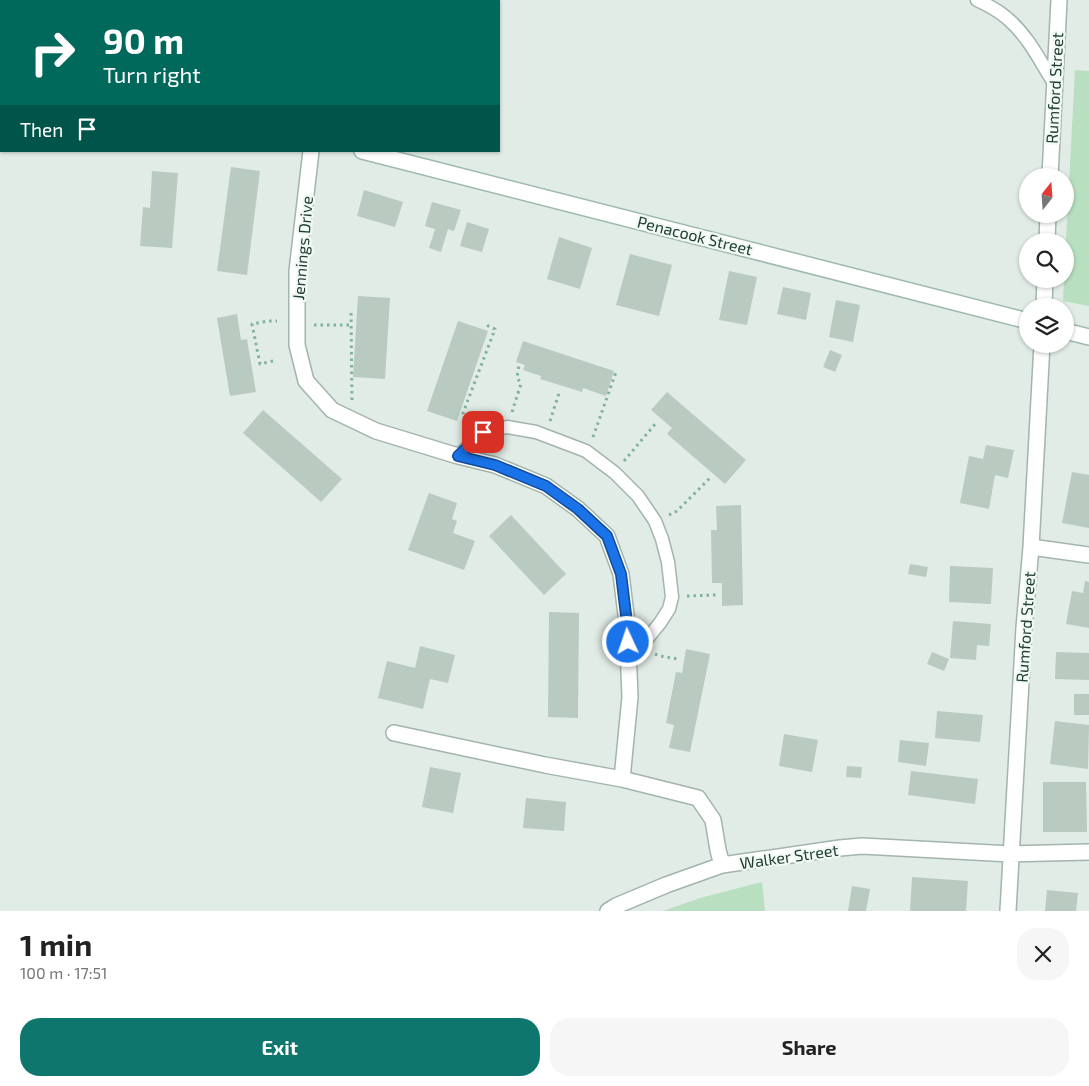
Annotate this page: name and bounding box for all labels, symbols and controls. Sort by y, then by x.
text: 90 m [103,19,184,61]
icon: right [20,20,85,85]
street label: Rumford Street [1042,32,1066,144]
text: Turn right [103,61,201,87]
icon: arrive [73,115,101,143]
text: Then [20,118,63,141]
north arrow [1019,168,1074,222]
map controls [1019,168,1074,353]
street label: Jennings Drive [288,195,316,301]
street label: Penacook Street [635,212,755,258]
button: search [1019,233,1074,288]
button: layers [1019,298,1074,353]
pin [462,411,504,453]
icon: arrive [469,418,497,446]
street label: Rumford Street [1012,571,1038,683]
position arrow [601,615,653,667]
street label: Walker Street [739,840,839,872]
text: 1 min [20,926,92,962]
button: close [1017,928,1069,980]
text: 100 m · 17:51 [20,963,107,982]
button: Exit [20,1018,540,1076]
button: Share [550,1018,1069,1076]

